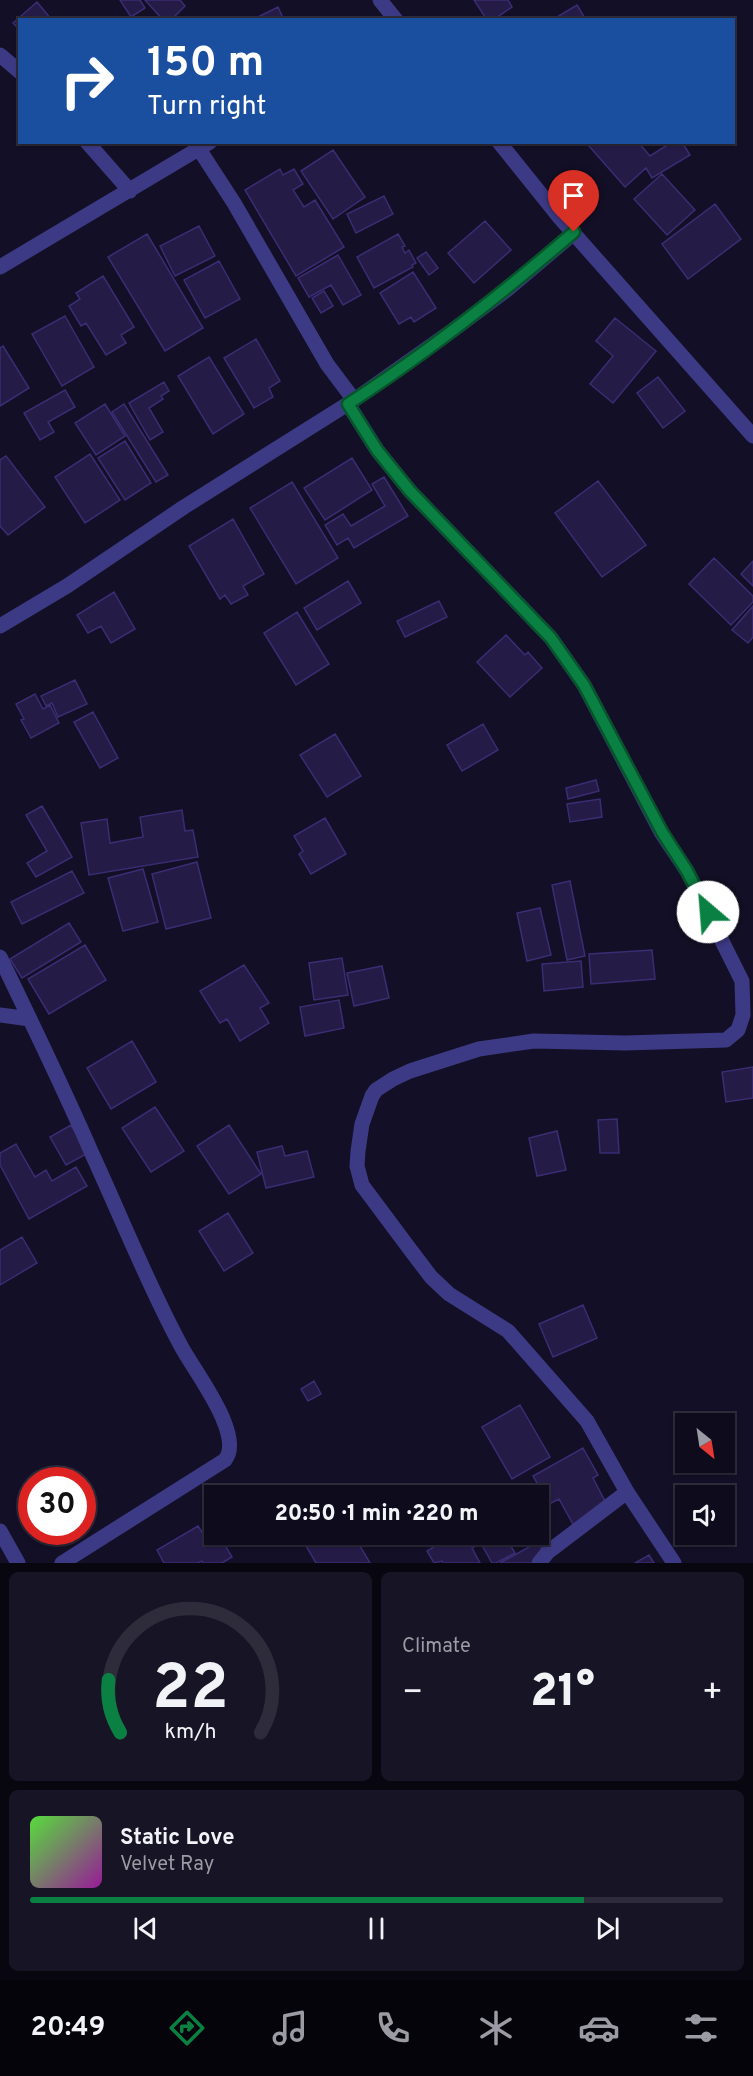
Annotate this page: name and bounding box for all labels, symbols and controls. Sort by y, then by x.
text: 150 m [147,38,264,91]
icon: right [48,42,126,120]
text: Turn right [147,90,266,124]
pin [548,170,599,232]
icon: arrive [557,179,590,212]
position arrow [676,880,740,944]
north arrow [675,1413,735,1473]
map controls [675,1413,735,1545]
speed limit sign: 30 [18,1467,96,1545]
button: sound [675,1485,735,1545]
text: 20:50 · 1 min · 220 m [274,1501,479,1528]
text: Climate [402,1634,471,1660]
text: 22 [152,1652,229,1731]
text: 21° [530,1665,595,1722]
text: − [402,1673,423,1715]
text: + [702,1673,723,1715]
text: km/h [164,1720,217,1747]
text: Static Love [120,1825,234,1852]
text: Velvet Ray [120,1852,214,1878]
icon: previous [129,1912,162,1945]
icon: pause [360,1912,393,1945]
icon: next [591,1912,624,1945]
icon: directions [166,2007,208,2049]
icon: music [269,2007,311,2049]
icon: phone [372,2007,414,2049]
icon: climate [475,2007,517,2049]
icon: car [578,2007,620,2049]
icon: filters [680,2007,722,2049]
text: 20:49 [30,2011,105,2045]

